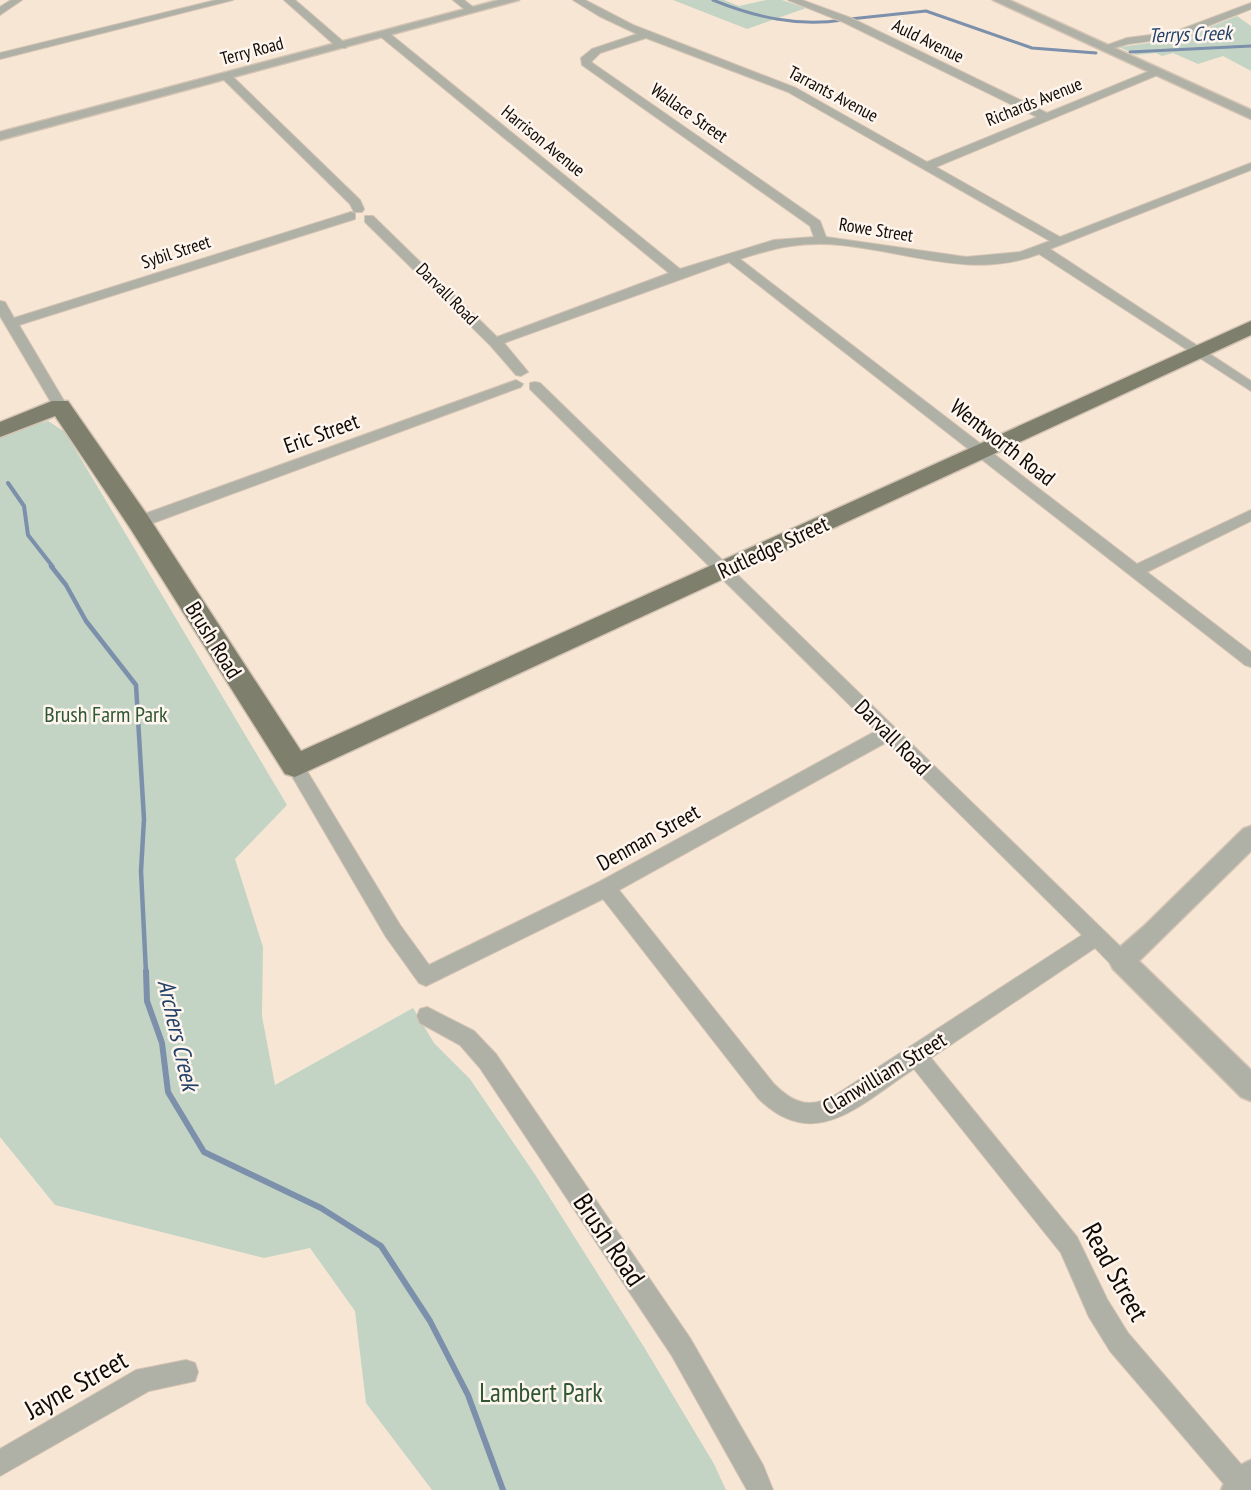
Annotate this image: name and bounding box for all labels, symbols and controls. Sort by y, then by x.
street label: Auld Avenue [888,13,968,68]
water label: Terrys Creek [1148,19,1234,48]
street label: Terry Road [218,31,286,70]
street label: Tarrants Avenue [784,60,882,127]
street label: Richards Avenue [982,72,1085,131]
street label: Wallace Street [646,78,732,148]
street label: Harrison Avenue [497,100,590,181]
street label: Rowe Street [837,212,915,247]
street label: Sybil Street [138,230,213,274]
street label: Darvall Road [411,258,483,330]
street label: Wentworth Road [945,392,1061,492]
street label: Eric Street [280,407,362,459]
street label: Rutledge Street [713,509,833,585]
street label: Brush Road [180,596,248,684]
street label: Darvall Road [849,693,937,781]
park label: Brush Farm Park [44,700,168,728]
street label: Denman Street [592,797,704,877]
water label: Archers Creek [151,976,207,1096]
street label: Clanwilliam Street [817,1025,951,1121]
street label: Brush Road [566,1187,653,1292]
street label: Read Street [1075,1216,1157,1327]
street label: Jayne Street [17,1342,133,1427]
park label: Lambert Park [479,1375,603,1409]

